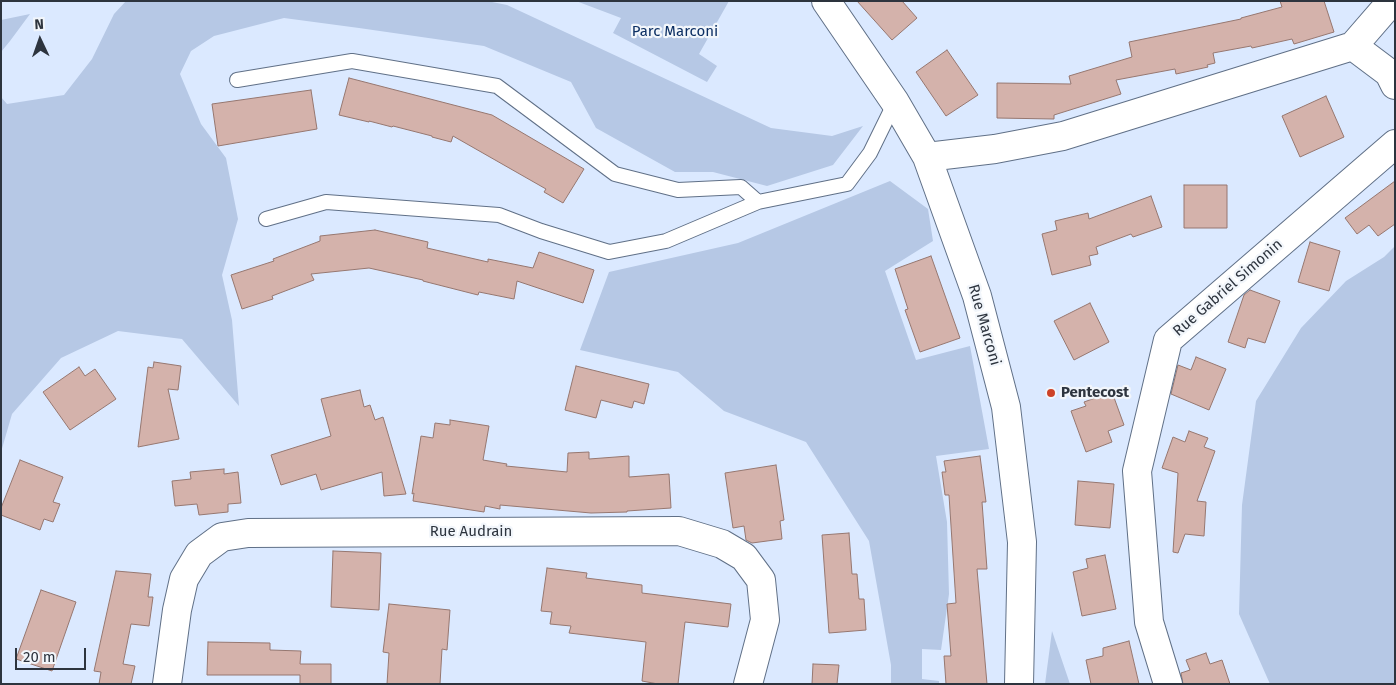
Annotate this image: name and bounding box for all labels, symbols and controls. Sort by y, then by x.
north arrow [15,15,65,65]
text: N [34,16,44,33]
park label: Parc Marconi [632,23,718,41]
street label: Rue Gabriel Simonin [1170,236,1286,340]
street label: Rue Marconi [964,282,1004,368]
place label: Pentecost [1061,384,1129,402]
marker: Pentecost [1045,387,1057,399]
street label: Rue Audrain [430,523,512,541]
scale bar [18,638,89,670]
text: 20 m [23,648,56,666]

